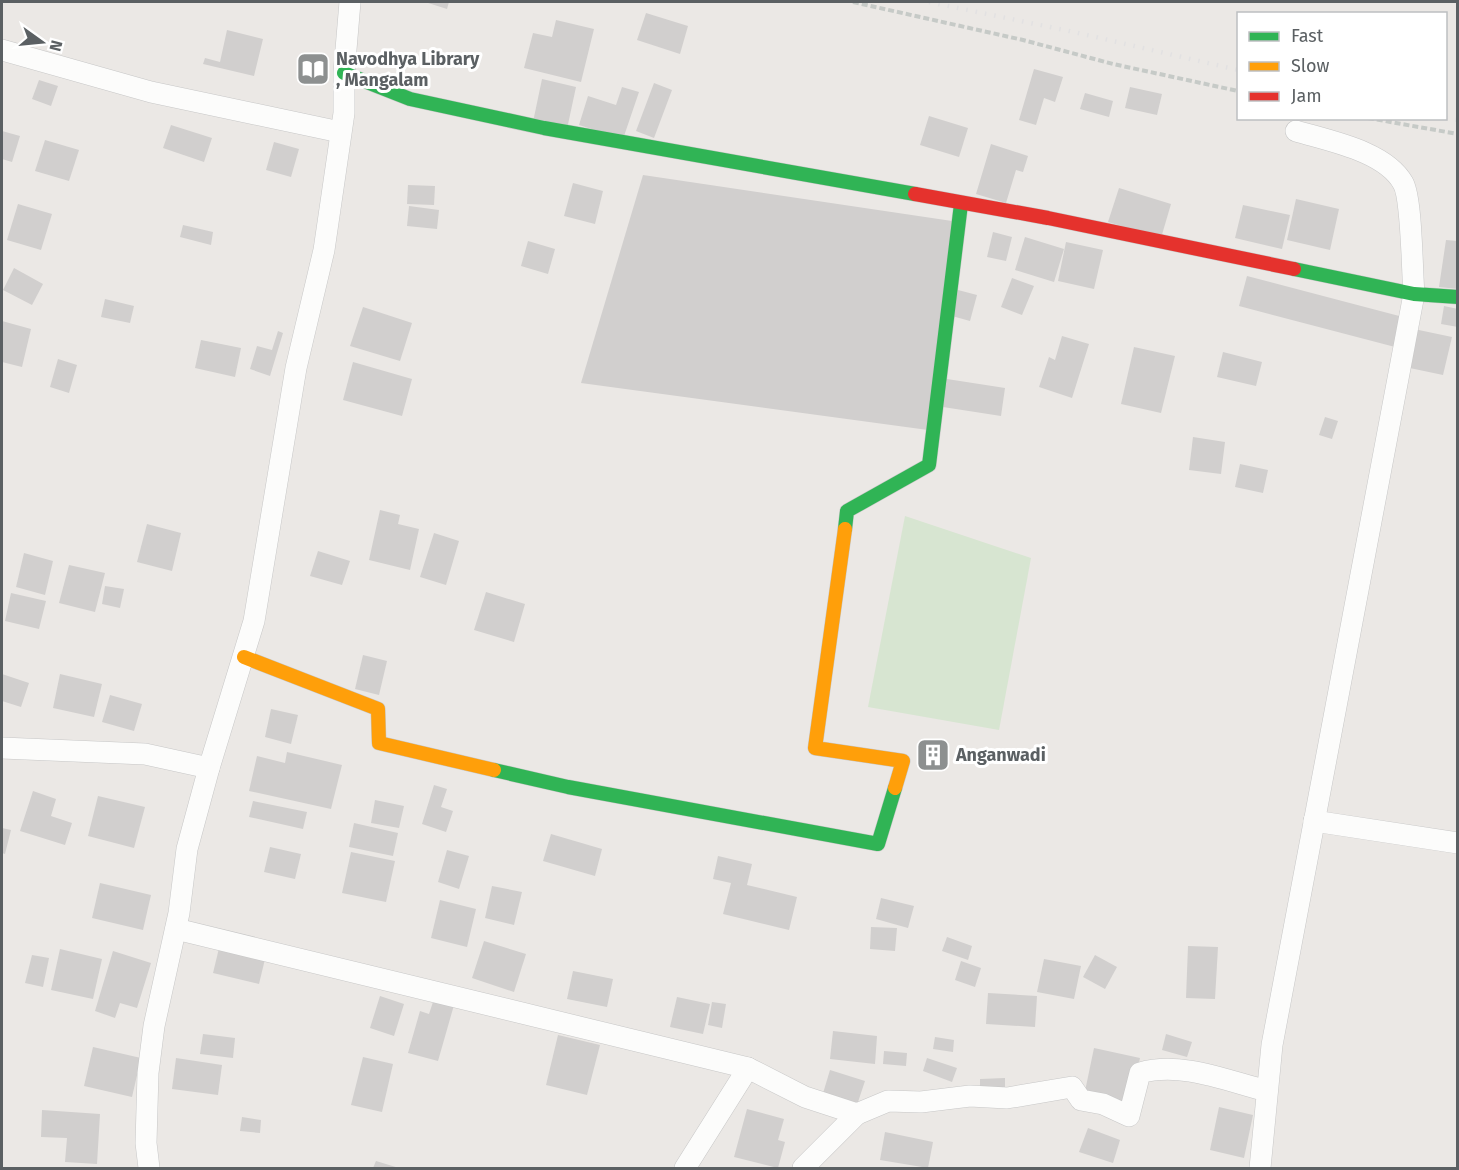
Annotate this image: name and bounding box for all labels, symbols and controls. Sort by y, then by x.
north arrow [12,12,72,72]
legend [1237,12,1447,120]
text: Fast [1291,25,1324,47]
text: N [45,38,67,53]
place label: Navodhya Library , Mangalam [336,48,480,91]
library icon: Navodhya Library , Mangalam [295,51,331,87]
text: Slow [1291,55,1330,77]
text: Jam [1291,85,1322,107]
building icon: Anganwadi [915,737,951,773]
place label: Anganwadi [955,744,1046,766]

